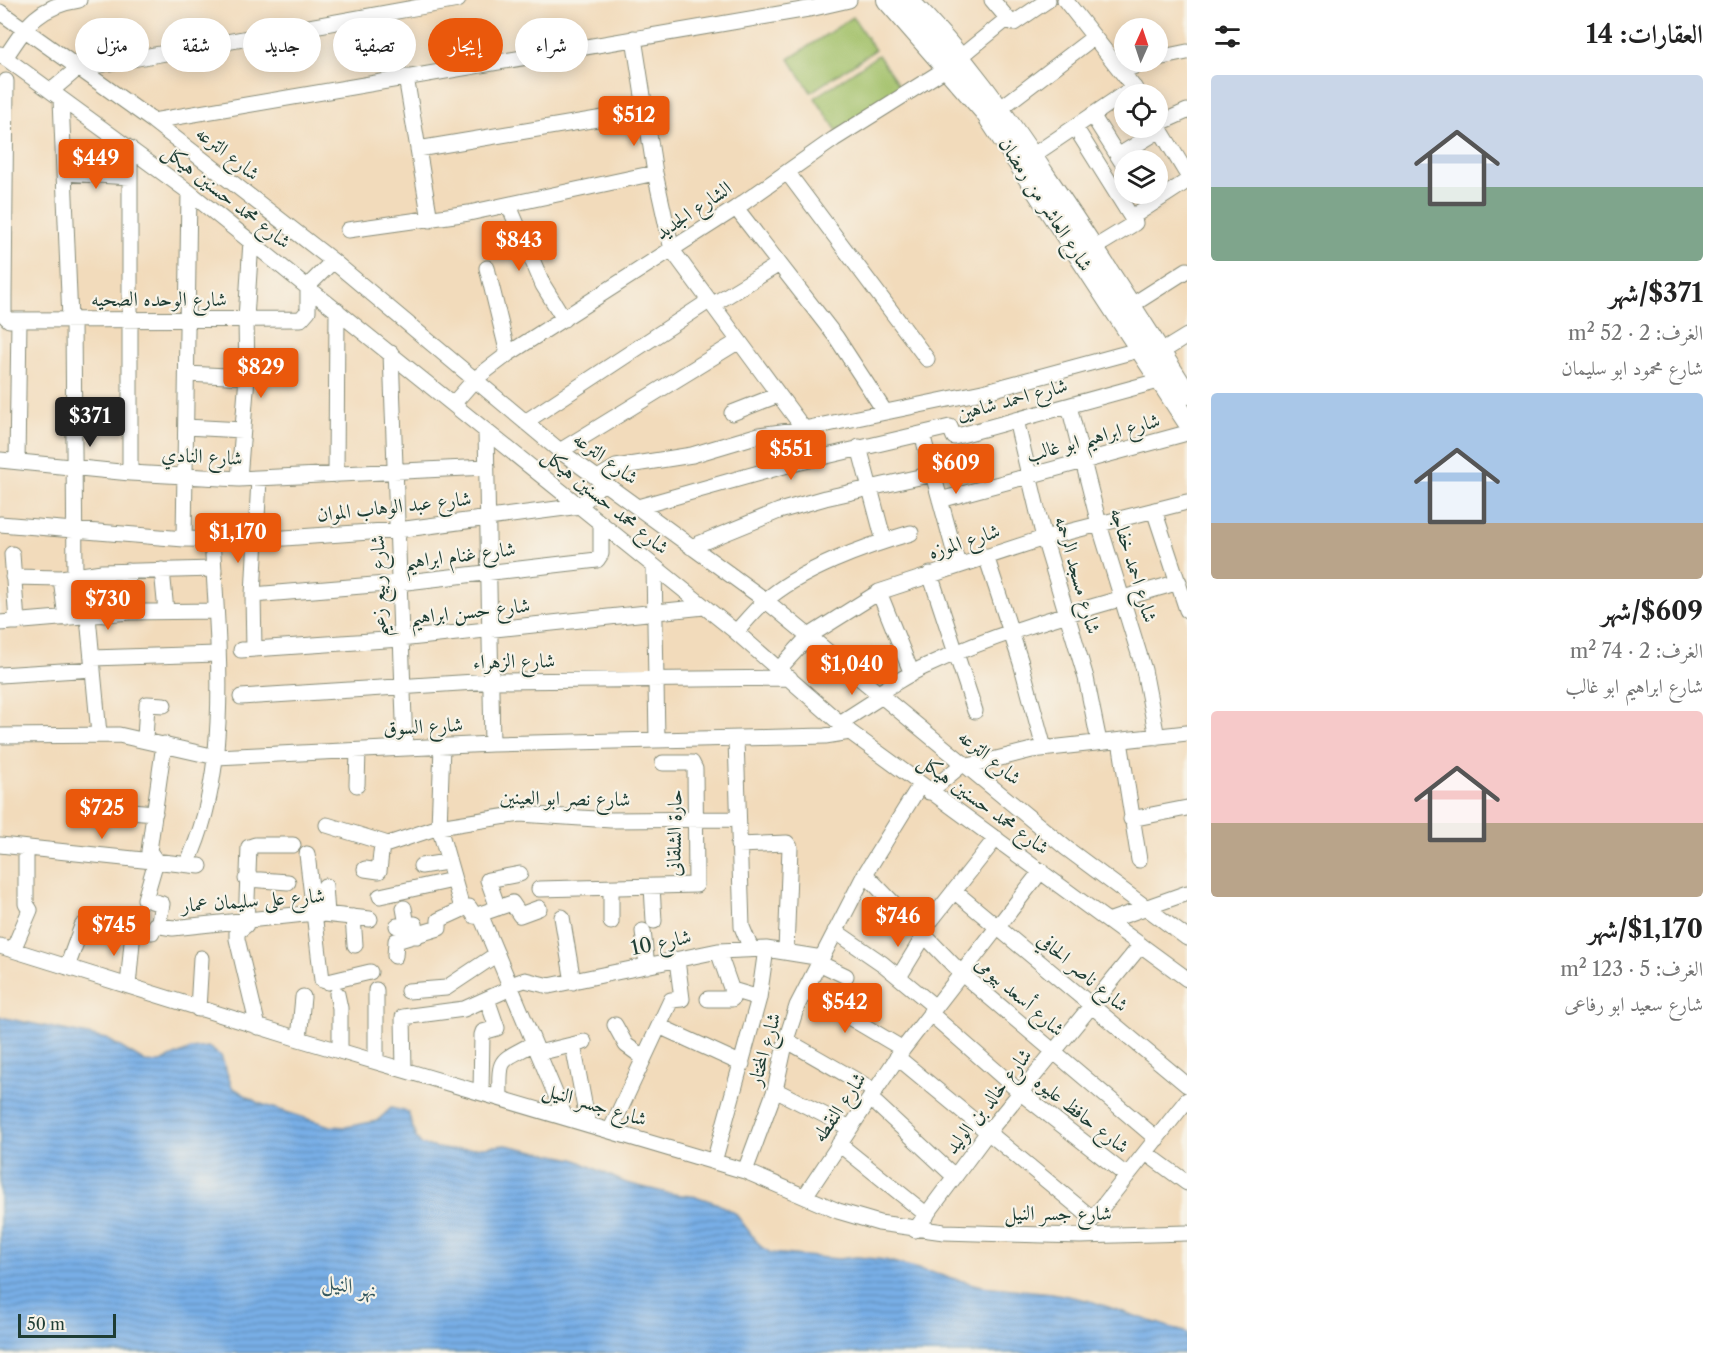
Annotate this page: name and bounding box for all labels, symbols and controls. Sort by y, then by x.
chip: منزل [75,18,149,72]
chip: شقة [161,18,231,72]
chip: جديد [243,18,321,72]
chip: تصفية [333,18,416,72]
chip: إيجار [428,18,503,72]
chip: شراء [515,18,588,72]
north arrow [1114,18,1168,72]
map controls [1114,18,1168,204]
text: العقارات: 14 [1586,18,1703,50]
icon: filters [1211,20,1244,53]
button: locate [1114,84,1168,138]
pin: $512 [598,96,670,147]
text: $512 [612,103,656,127]
icon: home [1403,114,1511,222]
street label: شارع الترعه [188,121,265,190]
street label: شارع العاشر من رمضان [989,133,1098,279]
pin: $449 [60,139,132,190]
street label: شارع محمد حسنين هيكل [155,139,296,258]
text: $449 [73,146,119,170]
button: layers [1114,150,1168,204]
street label: الشارع الجديد [650,176,739,249]
pin: $843 [483,221,555,272]
text: $843 [496,228,542,252]
text: $371/شهر [1609,277,1703,309]
street label: شارع الوحده الصحيه [91,287,227,317]
text: الغرف: 2 · 52 m² [1568,321,1703,345]
pin: $829 [225,348,297,399]
text: $829 [237,355,285,379]
text: شارع محمود ابو سليمان [1561,356,1703,380]
street label: شارع احمد شاهين [954,373,1072,431]
pin: $371 [54,397,126,448]
text: $371 [69,404,111,428]
street label: شارع ابراهيم ابو غالب [1023,408,1165,474]
street label: شارع الترعه [565,426,643,494]
pin: $551 [755,430,827,481]
icon: home [1403,432,1511,540]
text: $551 [770,437,812,461]
street label: شارع النادي [160,442,243,476]
street label: شارع محمد حسنين هيكل [534,443,674,564]
pin: $609 [920,444,992,495]
text: $609 [932,451,980,475]
street label: شارع عبد الوهاب الموان [315,486,473,532]
street label: شارع احمد خفاجه [1099,505,1163,627]
pin: $1,170 [189,513,287,564]
street label: شارع مسجد الرحمه [1044,513,1106,638]
street label: شارع الموزه [925,518,1005,570]
text: $1,170 [209,520,267,544]
street label: شارع ربيع زعيم [365,535,399,637]
street label: شارع غنام ابراهيم [403,536,518,582]
pin: $730 [72,580,144,631]
text: $730 [85,587,131,611]
street label: شارع حسن ابراهيم [409,593,532,637]
text: $609/شهر [1601,595,1703,627]
text: الغرف: 2 · 74 m² [1570,639,1703,663]
pin: $1,040 [803,645,901,696]
street label: شارع الزهراء [473,648,556,680]
text: $1,040 [821,652,883,676]
text: شارع ابراهيم ابو غالب [1565,674,1703,698]
street label: شارع السوق [382,712,464,746]
street label: شارع الترعه [950,724,1026,794]
street label: شارع محمد حسنين هيكل [910,748,1054,864]
icon: home [1403,750,1511,858]
street label: شارع نصر ابو العينين [499,785,631,817]
pin: $725 [66,789,138,840]
street label: حارة الشلقانى [661,789,687,877]
text: $725 [80,796,124,820]
street label: شارع على سليمان عمار [178,883,326,923]
pin: $746 [862,897,934,948]
text: $746 [876,904,920,928]
pin: $745 [78,906,150,957]
text: $745 [92,913,136,937]
text: $1,170/شهر [1588,913,1703,945]
street label: شارع 10 [629,924,695,966]
street label: شارع ناصر الحافي [1029,927,1133,1022]
street label: شارع أسعد بيومى [966,949,1071,1046]
text: الغرف: 5 · 123 m² [1560,957,1703,981]
pin: $542 [809,983,881,1034]
text: $542 [822,990,868,1014]
text: شارع سعيد ابو رفاعى [1564,992,1703,1016]
street label: شارع المختار [742,1010,792,1092]
street label: شارع خالد بن الوليد [939,1043,1041,1162]
street label: شارع النقطه [807,1068,876,1150]
street label: شارع حافظ عليوه [1026,1069,1134,1163]
street label: شارع جسر النيل [538,1077,650,1137]
street label: شارع جسر النيل [1004,1201,1112,1231]
water label: نهر النيل [320,1268,380,1306]
scale bar [18,1311,116,1338]
text: 50 m [27,1314,65,1334]

